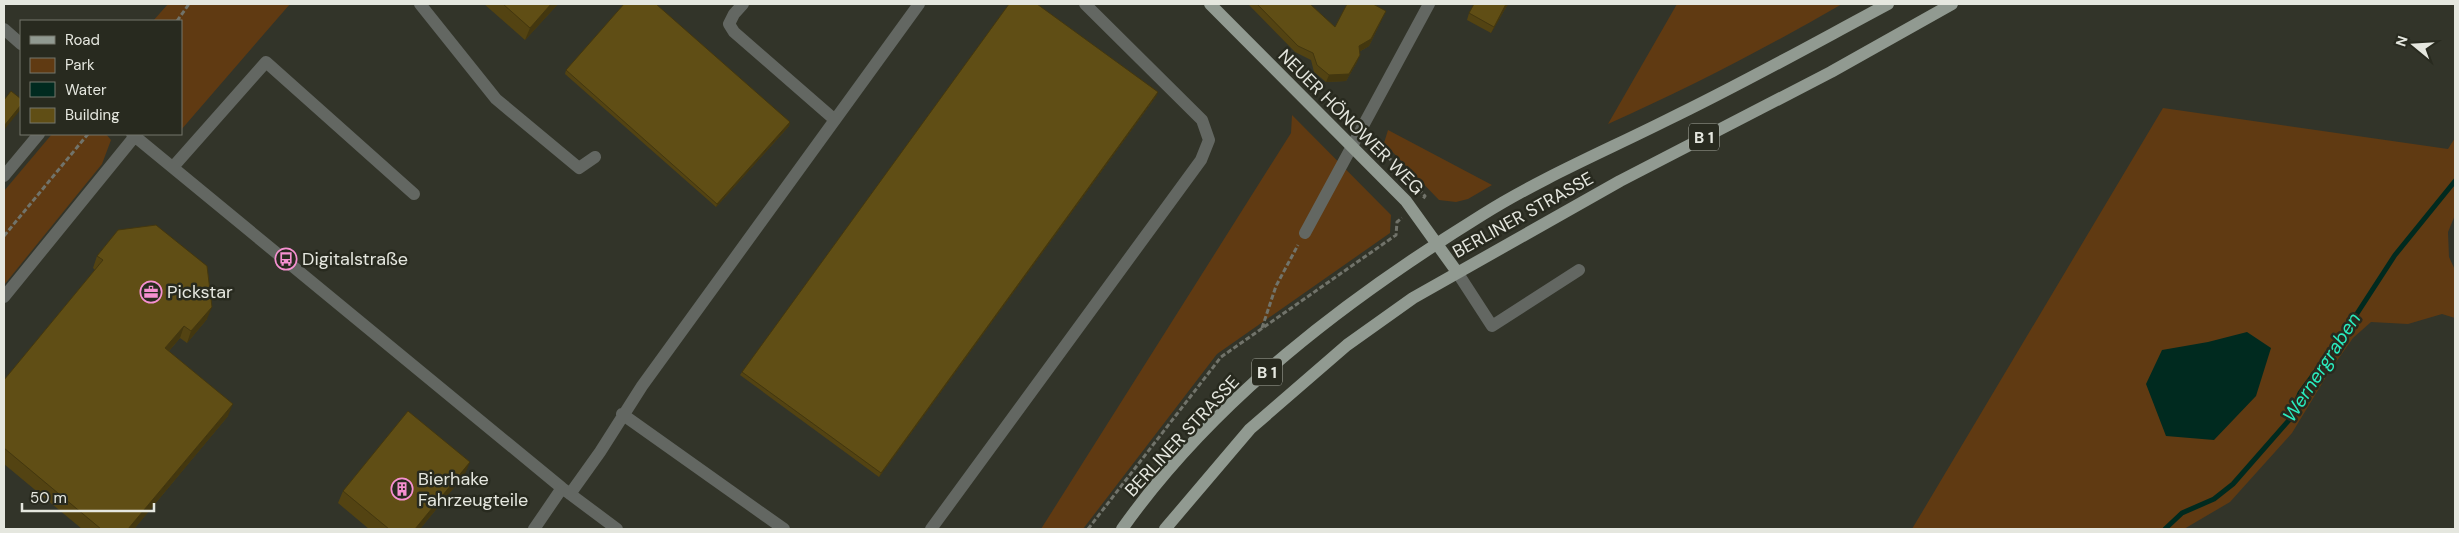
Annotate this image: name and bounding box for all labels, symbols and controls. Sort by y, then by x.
legend [20,20,182,135]
north arrow [2389,20,2439,70]
text: Road [65,30,100,50]
text: N [2391,33,2412,49]
street label: NEUER HÖNOWER WEG [1273,44,1429,200]
text: Park [65,55,95,75]
text: Water [65,80,107,100]
text: Building [65,105,120,125]
road number: B 1 [1689,124,1719,150]
street label: BERLINER STRASSE [1448,166,1598,264]
bus stop icon: Digitalstraße [274,247,298,271]
place label: Digitalstraße [302,247,408,271]
office icon: Pickstar [139,280,163,304]
place label: Pickstar [167,280,233,304]
water label: Wernergraben [2277,308,2366,427]
road number: B 1 [1252,358,1282,386]
street label: BERLINER STRASSE [1120,370,1244,502]
place label: Bierhake Fahrzeugteile [418,467,528,512]
building icon: Bierhake Fahrzeugteile [390,477,414,501]
scale bar [22,480,155,512]
text: 50 m [30,488,67,508]

